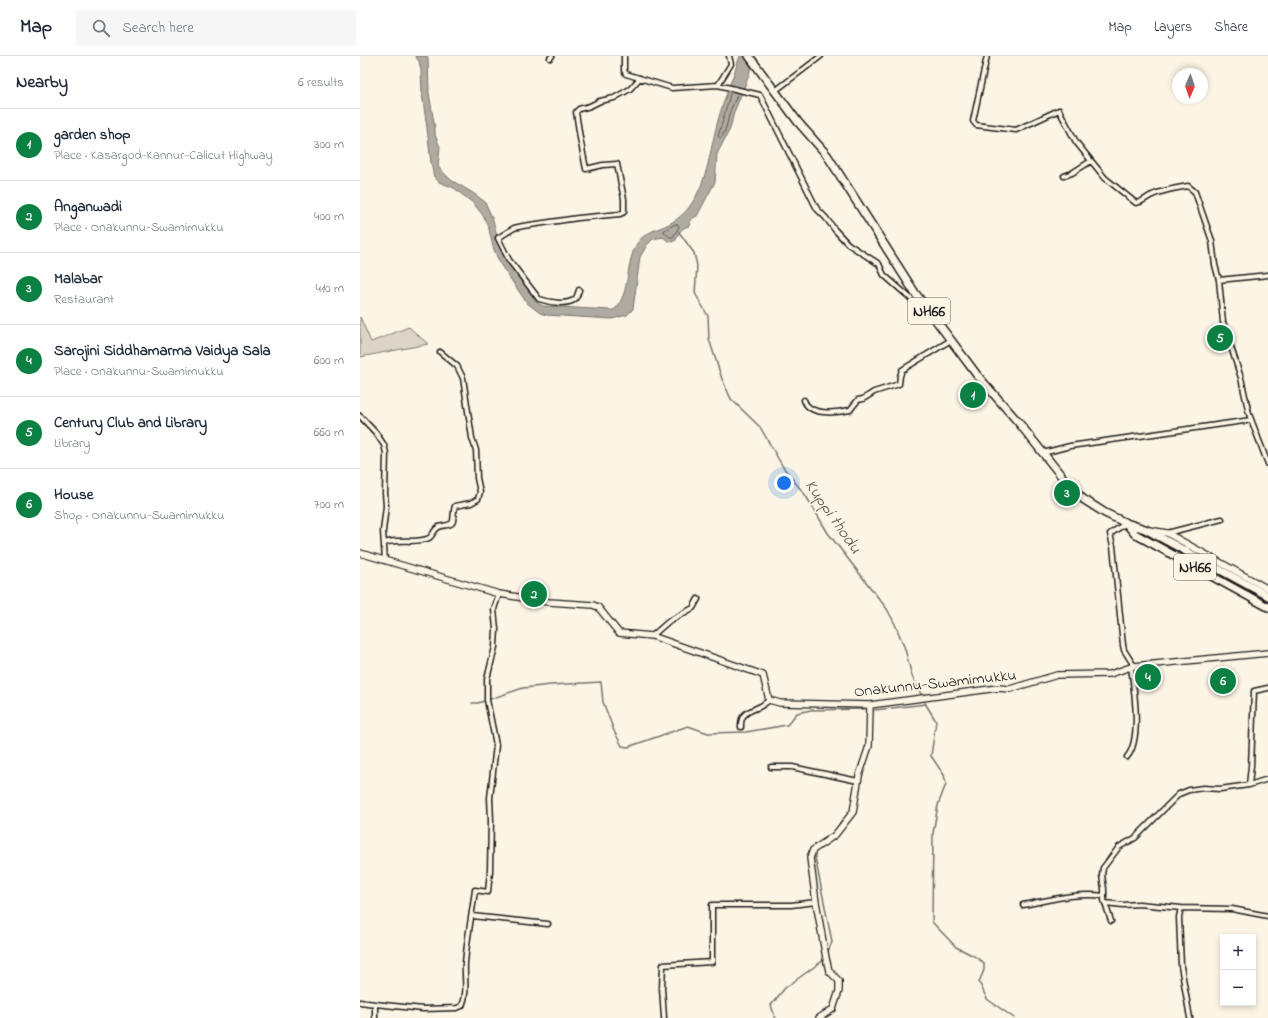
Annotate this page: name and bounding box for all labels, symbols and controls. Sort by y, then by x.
search box [76,10,356,46]
text: Map [20,14,52,41]
icon: search [90,17,112,39]
text: Search here [122,17,194,39]
text: Map [1108,17,1132,38]
text: Layers [1154,17,1192,38]
text: Share [1214,17,1248,38]
north arrow [1172,68,1208,104]
text: Nearby [16,70,68,95]
text: 6 results [298,73,344,92]
text: garden shop [54,124,131,146]
text: 1 [27,135,31,154]
text: 300 m [314,135,344,154]
text: Place · Kasargod-Kannur-Calicut Highway [54,146,273,165]
text: Anganwadi [54,196,122,218]
text: 2 [26,207,32,226]
text: 400 m [314,207,344,226]
text: Place · Onakunnu-Swamimukku [54,218,224,237]
text: Malabar [54,268,103,290]
text: 3 [26,279,32,298]
text: 410 m [316,279,344,298]
text: Restaurant [54,290,114,309]
road number: NH66 [908,298,950,324]
pin: 5 [1207,323,1233,353]
text: Sarojini Siddhamarma Vaidya Sala [54,340,271,362]
text: 4 [26,351,32,370]
text: 600 m [314,351,344,370]
text: Place · Onakunnu-Swamimukku [54,362,224,381]
pin: 1 [960,380,986,410]
text: Century Club and Library [54,412,207,434]
text: 5 [25,423,33,442]
text: 660 m [314,423,344,442]
text: Library [54,434,90,453]
your location [774,473,794,493]
water label: Kuppi thodu [798,475,868,559]
pin: 3 [1054,478,1080,508]
text: House [54,484,93,506]
text: 6 [26,495,32,514]
text: 700 m [314,495,344,514]
text: Shop · Onakunnu-Swamimukku [54,506,224,525]
road number: NH66 [1174,554,1216,580]
pin: 2 [521,579,547,609]
pin: 4 [1135,662,1161,692]
street label: Onakunnu-Swamimukku [853,664,1018,704]
pin: 6 [1210,666,1236,696]
map controls [1220,934,1256,1006]
button: + [1220,934,1256,970]
button: − [1220,970,1256,1006]

